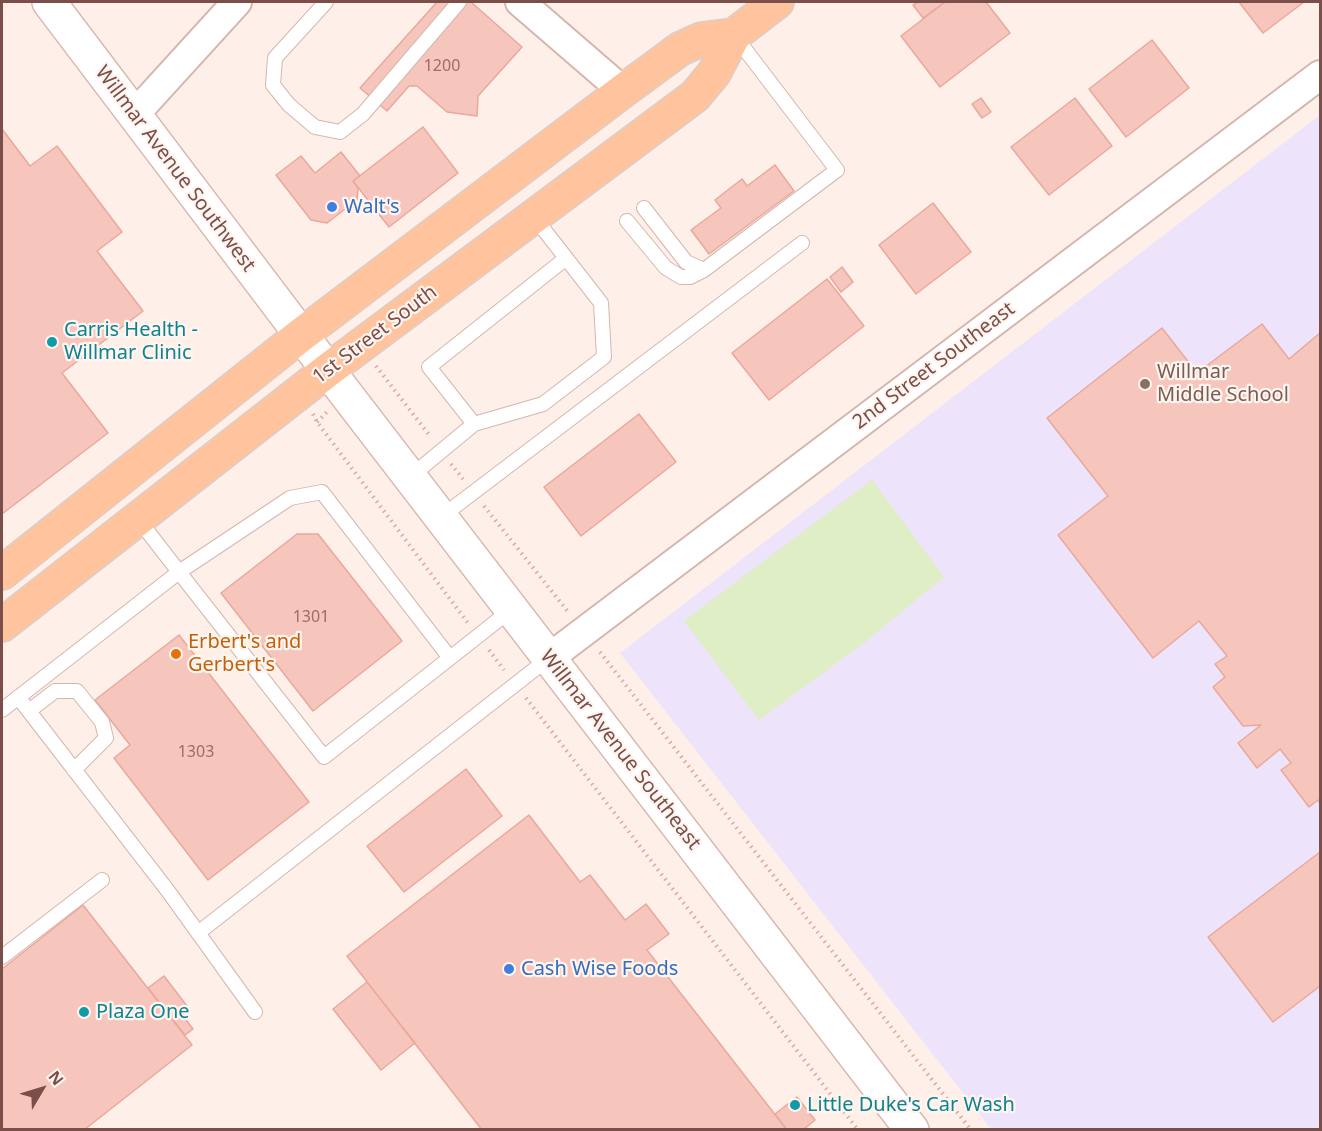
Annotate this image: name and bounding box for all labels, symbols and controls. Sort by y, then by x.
house number: 1200 [424,56,460,76]
street label: Willmar Avenue Southwest [90,61,260,277]
place label: Walt's [344,195,400,219]
marker: Walt's [325,200,339,214]
street label: 1st Street South [308,280,442,390]
street label: 2nd Street Southeast [848,297,1020,435]
place label: Carris Health - Willmar Clinic [64,318,198,365]
marker: Carris Health - Willmar Clinic [45,335,59,349]
place label: Willmar Middle School [1157,360,1289,407]
marker: Willmar Middle School [1138,377,1152,391]
house number: 1301 [293,607,329,627]
place label: Erbert's and Gerbert's [188,630,301,677]
street label: Willmar Avenue Southeast [534,645,706,855]
marker: Erbert's and Gerbert's [169,647,183,661]
house number: 1303 [178,742,214,762]
place label: Cash Wise Foods [521,957,678,981]
marker: Cash Wise Foods [502,962,516,976]
place label: Plaza One [96,1000,190,1024]
marker: Plaza One [77,1005,91,1019]
north arrow [12,1059,72,1119]
text: N [44,1066,69,1090]
place label: Little Duke's Car Wash [807,1093,1015,1117]
marker: Little Duke's Car Wash [788,1098,802,1112]

